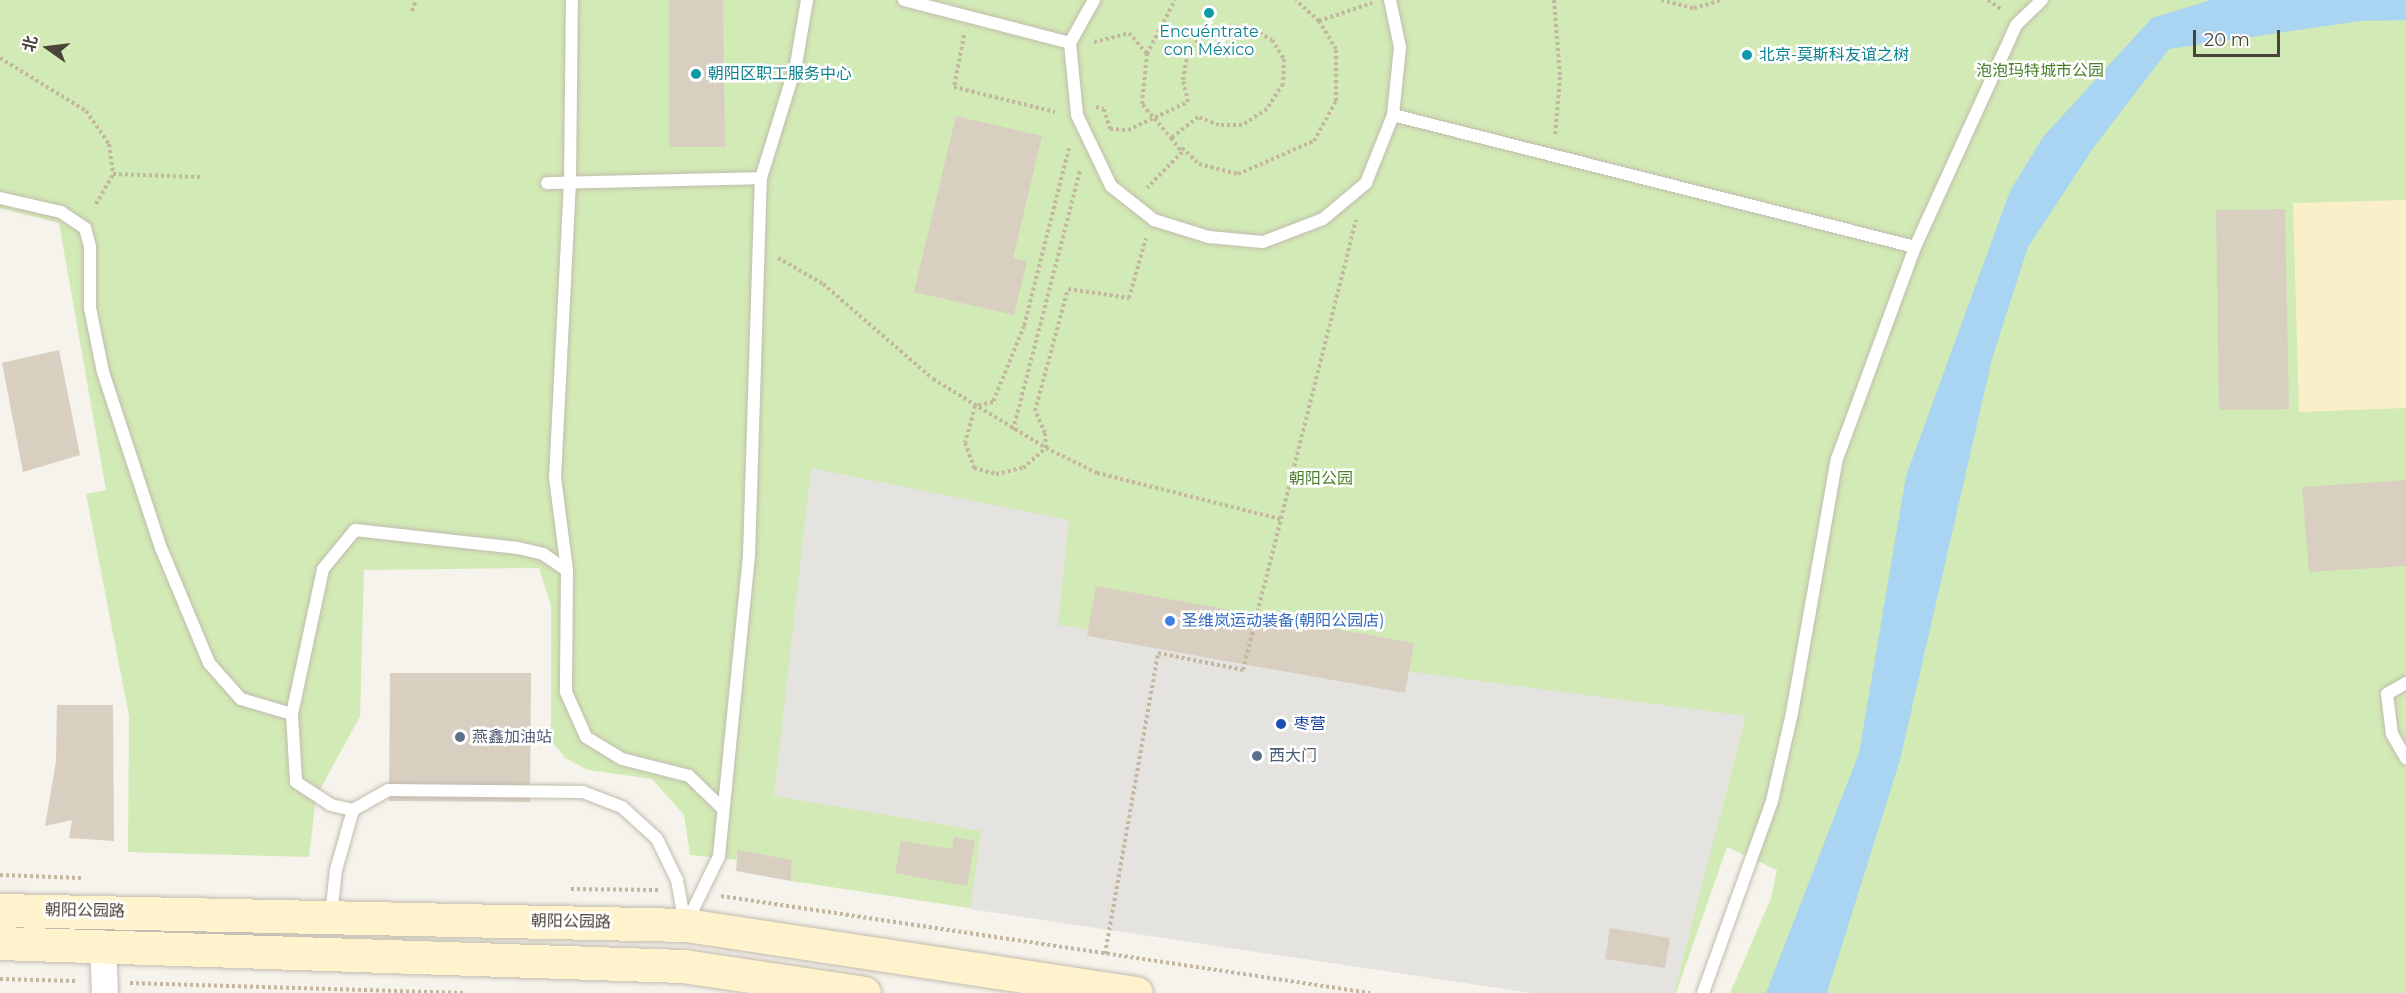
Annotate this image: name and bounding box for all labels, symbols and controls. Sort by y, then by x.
marker: Encuéntrate con México [1202,6,1216,20]
north arrow [18,18,78,78]
scale bar [2196,18,2283,56]
place label: Encuéntrate con México [1159,22,1259,60]
text: 20 m [2204,29,2250,51]
text: 北 [19,33,41,54]
place label: 北京-莫斯科友谊之树 [1759,45,1909,65]
marker: 北京-莫斯科友谊之树 [1740,48,1754,62]
park label: 泡泡玛特城市公园 [1976,61,2104,81]
place label: 朝阳区职工服务中心 [708,64,852,84]
marker: 朝阳区职工服务中心 [689,67,703,81]
park label: 朝阳公园 [1289,469,1353,489]
place label: 圣维岚运动装备(朝阳公园店) [1182,611,1385,631]
marker: 圣维岚运动装备(朝阳公园店) [1163,614,1177,628]
place label: 枣营 [1294,714,1326,734]
marker: 枣营 [1272,715,1290,733]
place label: 燕鑫加油站 [472,727,552,747]
marker: 燕鑫加油站 [453,730,467,744]
place label: 西大门 [1269,746,1317,766]
marker: 西大门 [1250,749,1264,763]
street label: 朝阳公园路 [45,901,125,921]
street label: 朝阳公园路 [531,912,611,932]

